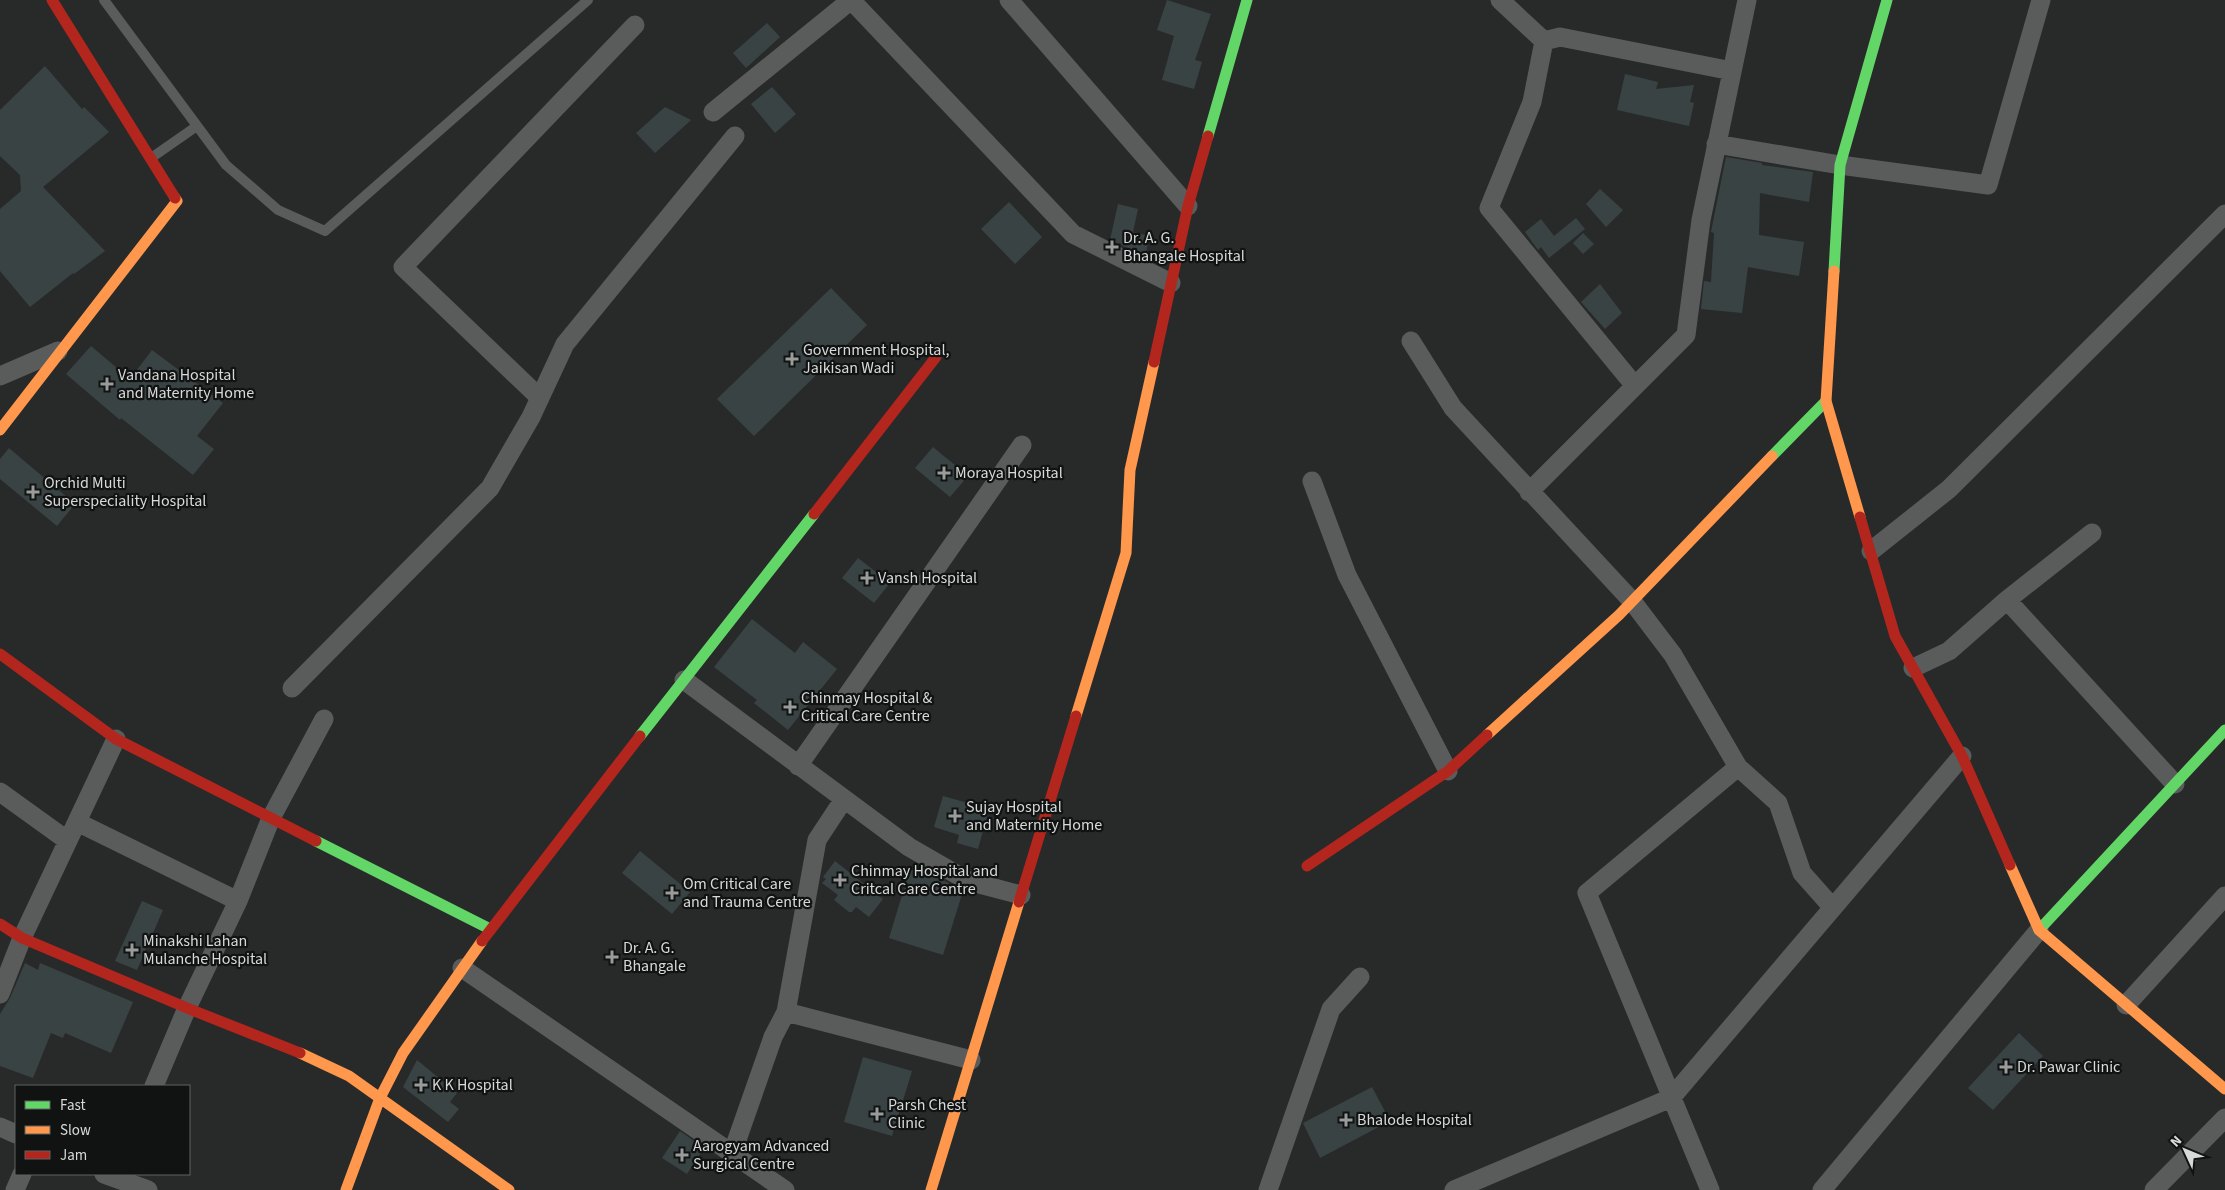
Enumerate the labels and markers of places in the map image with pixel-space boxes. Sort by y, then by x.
place label: Dr. A. G. Bhangale Hospital [1123,227,1245,267]
marker: Dr. A. G. Bhangale Hospital [1105,240,1119,254]
place label: Government Hospital, Jaikisan Wadi [803,339,949,379]
marker: Government Hospital, Jaikisan Wadi [785,352,799,366]
place label: Vandana Hospital and Maternity Home [118,364,254,404]
marker: Vandana Hospital and Maternity Home [100,377,114,391]
place label: Moraya Hospital [955,462,1063,484]
marker: Moraya Hospital [937,466,951,480]
place label: Orchid Multi Superspeciality Hospital [44,472,206,512]
marker: Orchid Multi Superspeciality Hospital [26,485,40,499]
place label: Vansh Hospital [878,567,977,589]
marker: Vansh Hospital [860,571,874,585]
place label: Chinmay Hospital & Critical Care Centre [801,687,933,727]
marker: Chinmay Hospital & Critical Care Centre [783,700,797,714]
place label: Sujay Hospital and Maternity Home [966,796,1102,836]
marker: Sujay Hospital and Maternity Home [948,809,962,823]
place label: Chinmay Hospital and Critcal Care Centre [851,860,998,900]
place label: Om Critical Care and Trauma Centre [683,873,811,913]
marker: Chinmay Hospital and Critcal Care Centre [833,873,847,887]
marker: Om Critical Care and Trauma Centre [665,886,679,900]
place label: Minakshi Lahan Mulanche Hospital [143,930,267,970]
place label: Dr. A. G. Bhangale [623,937,686,977]
marker: Minakshi Lahan Mulanche Hospital [125,943,139,957]
marker: Dr. A. G. Bhangale [605,950,619,964]
place label: Dr. Pawar Clinic [2017,1056,2120,1078]
marker: Dr. Pawar Clinic [1999,1060,2013,1074]
place label: K K Hospital [432,1074,513,1096]
marker: K K Hospital [414,1078,428,1092]
place label: Parsh Chest Clinic [888,1094,967,1134]
marker: Parsh Chest Clinic [870,1107,884,1121]
place label: Bhalode Hospital [1357,1109,1472,1131]
marker: Bhalode Hospital [1339,1113,1353,1127]
place label: Aarogyam Advanced Surgical Centre [693,1135,829,1175]
marker: Aarogyam Advanced Surgical Centre [675,1148,689,1162]

